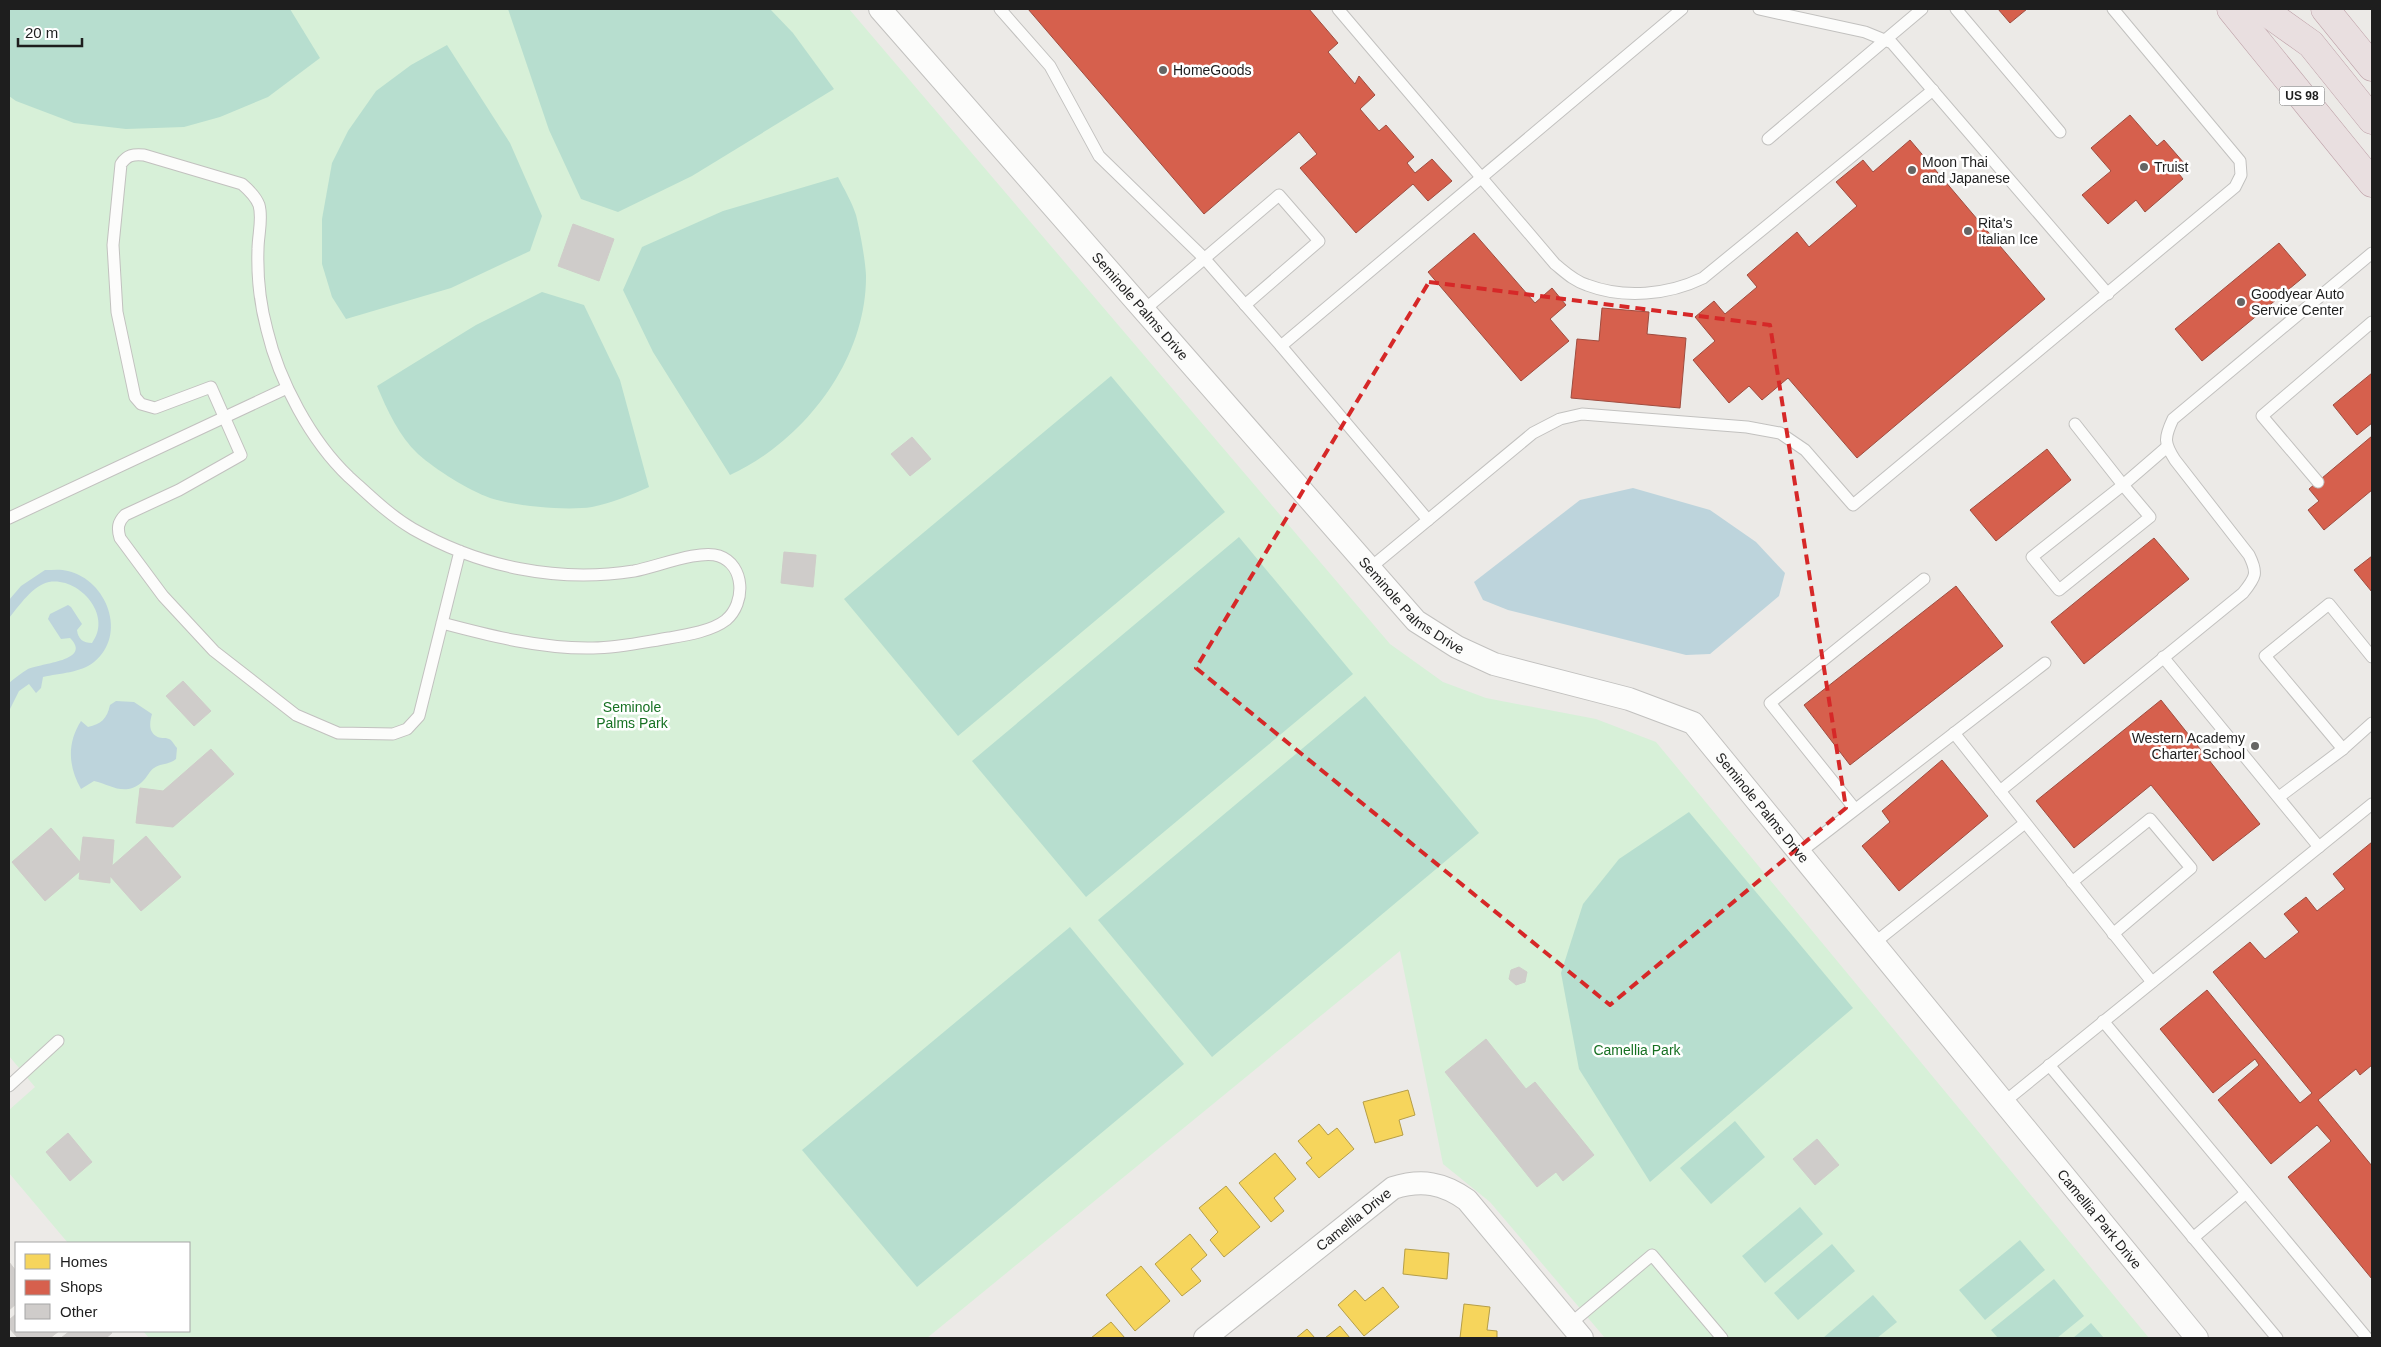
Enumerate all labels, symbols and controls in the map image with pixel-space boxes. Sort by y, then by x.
scale bar [18,15,81,47]
text: 20 m [25,24,58,41]
place label: HomeGoods [1173,62,1252,78]
marker: HomeGoods [1157,64,1169,76]
road number: US 98 [2280,86,2324,105]
place label: Moon Thai and Japanese [1922,154,2010,186]
place label: Truist [2154,159,2189,175]
marker: Truist [2138,161,2150,173]
marker: Moon Thai and Japanese [1906,164,1918,176]
place label: Rita's Italian Ice [1978,215,2038,247]
marker: Rita's Italian Ice [1962,225,1974,237]
street label: Seminole Palms Drive [1089,249,1192,363]
place label: Goodyear Auto Service Center [2251,286,2345,318]
marker: Goodyear Auto Service Center [2235,296,2247,308]
street label: Seminole Palms Drive [1356,554,1467,657]
park label: Seminole Palms Park [596,699,669,731]
place label: Western Academy Charter School [2132,730,2245,762]
marker: Western Academy Charter School [2249,740,2261,752]
street label: Seminole Palms Drive [1712,749,1812,866]
park label: Camellia Park [1593,1042,1682,1058]
street label: Camellia Park Drive [2054,1166,2145,1272]
street label: Camellia Drive [1313,1185,1394,1254]
legend [15,1242,190,1332]
text: Homes [60,1253,108,1270]
text: Shops [60,1278,103,1295]
text: Other [60,1303,98,1320]

